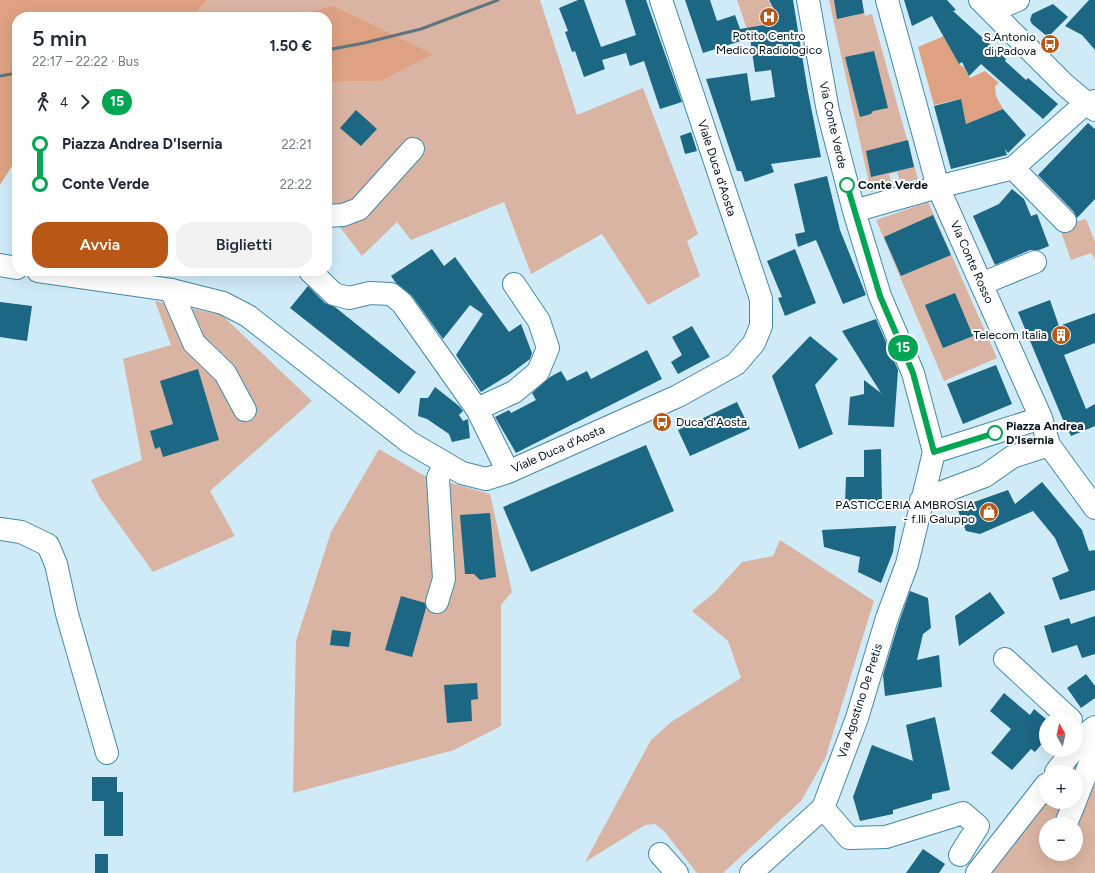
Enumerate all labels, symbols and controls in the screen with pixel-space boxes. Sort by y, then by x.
hospital icon: Potito Centro Medico Radiologico [758,6,780,28]
text: 5 min [32,25,87,52]
place label: Potito Centro Medico Radiologico [716,29,822,57]
place label: S.Antonio di Padova [983,30,1036,58]
bus stop icon: S.Antonio di Padova [1039,33,1061,55]
text: 1.50 € [270,37,312,55]
text: 22:17 – 22:22 · Bus [32,54,139,69]
street label: Via Conte Verde [816,80,850,170]
icon: walk [32,91,54,113]
icon: forward [74,91,96,113]
text: 15 [110,93,124,110]
text: 4 [60,95,68,110]
street label: Viale Duca d'Aosta [695,118,739,218]
text: Piazza Andrea D'Isernia [62,135,223,153]
text: 22:21 [282,137,312,152]
text: Conte Verde [62,175,149,193]
text: 22:22 [280,177,312,192]
marker: Conte Verde [839,177,855,193]
place label: Conte Verde [858,178,928,192]
street label: Via Conte Rosso [947,218,997,306]
button: Avvia [32,222,168,268]
button: Biglietti [176,222,312,268]
building icon: Telecom Italia [1050,324,1072,346]
place label: Telecom Italia [973,328,1047,342]
line badge: 15 [885,335,921,361]
text: 15 [896,339,910,356]
bus stop icon: Duca d'Aosta [651,411,673,433]
place label: Duca d'Aosta [676,415,747,429]
place label: Piazza Andrea D'Isernia [1006,419,1084,447]
street label: Viale Duca d'Aosta [509,422,607,476]
marker: Piazza Andrea D'Isernia [987,425,1003,441]
place label: PASTICCERIA AMBROSIA - f.lli Galuppo [835,498,975,526]
shop icon: PASTICCERIA AMBROSIA - f.lli Galuppo [978,501,1000,523]
street label: Via Agostino De Pretis [835,641,885,760]
north arrow [1039,713,1083,757]
map controls [1039,713,1083,861]
button: + [1039,765,1083,809]
button: − [1039,817,1083,861]

